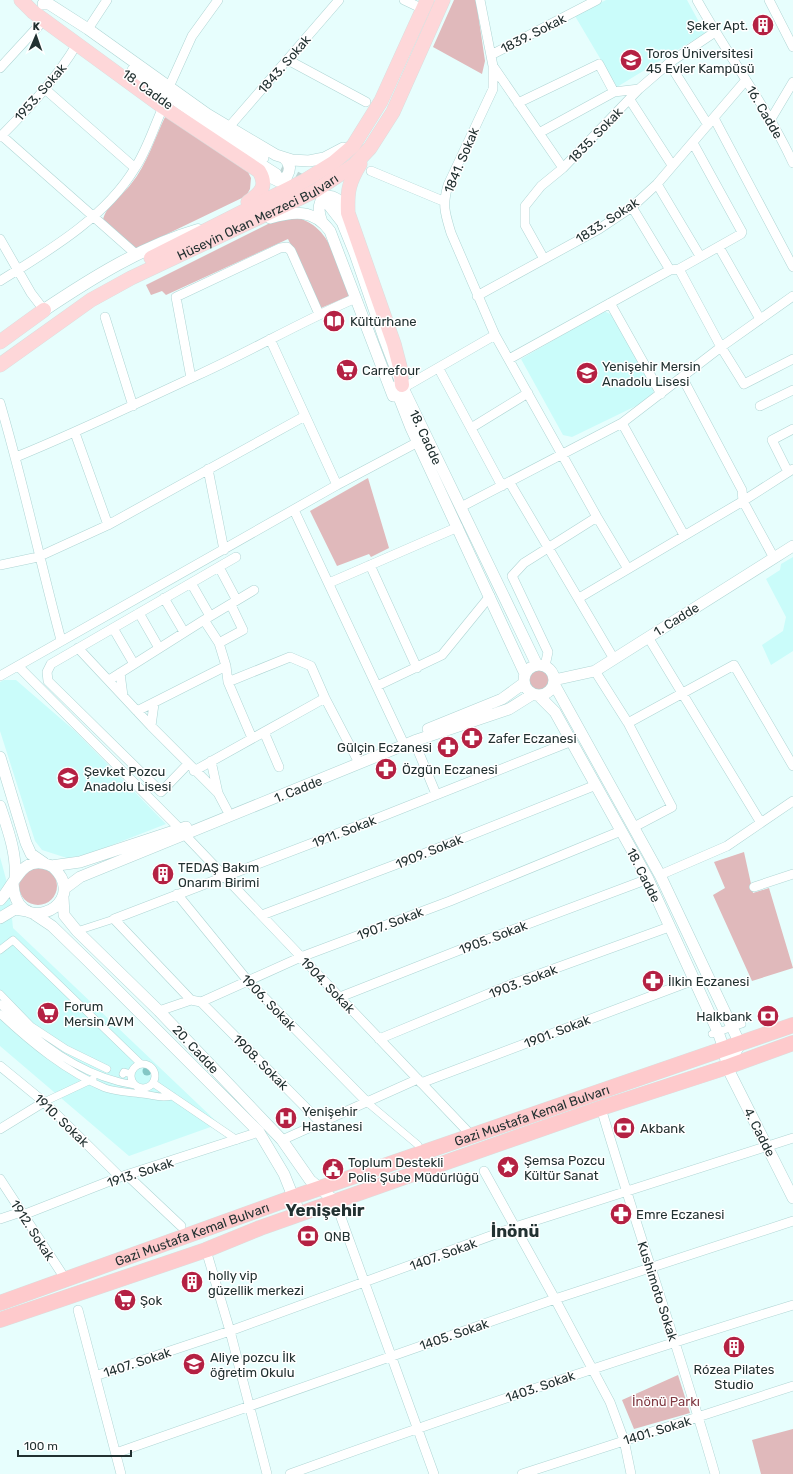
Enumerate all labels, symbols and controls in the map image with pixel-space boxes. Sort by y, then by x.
street label: 1839. Sokak [498,11,569,56]
building icon: Şeker Apt. [750,12,776,38]
north arrow [16,16,56,56]
place label: Şeker Apt. [687,18,748,33]
text: K [32,20,41,33]
street label: 1843. Sokak [255,32,314,96]
place label: Toros Üniversitesi 45 Evler Kampüsü [646,46,755,76]
school or university icon: Toros Üniversitesi 45 Evler Kampüsü [618,47,644,73]
street label: 1953. Sokak [11,60,70,124]
street label: 18. Cadde [120,66,176,113]
street label: 16. Cadde [743,83,786,141]
street label: 1835. Sokak [565,104,626,166]
street label: 1841. Sokak [441,125,482,195]
street label: Hüseyin Okan Merzeci Bulvarı [175,171,341,263]
street label: 1833. Sokak [573,194,642,246]
library icon: Kültürhane [321,308,347,334]
place label: Kültürhane [350,314,417,329]
supermarket icon: Carrefour [334,357,360,383]
place label: Yenişehir Mersin Anadolu Lisesi [602,359,701,389]
school or university icon: Yenişehir Mersin Anadolu Lisesi [574,360,600,386]
place label: Carrefour [362,363,420,378]
street label: 18. Cadde [406,407,445,467]
street label: 1. Cadde [651,600,702,639]
pharmacy icon: Zafer Eczanesi [459,725,485,751]
place label: Zafer Eczanesi [488,731,577,746]
pharmacy icon: Gülçin Eczanesi [435,734,461,760]
place label: Gülçin Eczanesi [337,740,432,755]
pharmacy icon: Özgün Eczanesi [373,756,399,782]
place label: Özgün Eczanesi [402,762,498,778]
place label: Şevket Pozcu Anadolu Lisesi [84,764,171,794]
school or university icon: Şevket Pozcu Anadolu Lisesi [55,765,81,791]
street label: 1. Cadde [272,773,324,806]
street label: 1911. Sokak [310,812,378,850]
street label: 1909. Sokak [394,831,465,872]
street label: 18. Cadde [624,846,664,905]
place label: TEDAŞ Bakım Onarım Birimi [178,860,259,890]
building icon: TEDAŞ Bakım Onarım Birimi [150,861,176,887]
street label: 1907. Sokak [355,904,426,943]
street label: 1905. Sokak [457,918,530,957]
street label: 1904. Sokak [297,954,358,1017]
street label: 1903. Sokak [487,961,560,1001]
pharmacy icon: İlkin Eczanesi [640,968,666,994]
street label: 1906. Sokak [238,971,299,1034]
place label: İlkin Eczanesi [668,974,749,989]
place label: Forum Mersin AVM [64,999,134,1029]
supermarket icon: Forum Mersin AVM [35,1000,61,1026]
bank icon: Halkbank [755,1003,781,1029]
place label: Halkbank [696,1009,752,1024]
street label: 1901. Sokak [522,1012,593,1051]
street label: 20. Cadde [169,1022,222,1077]
street label: 1908. Sokak [230,1032,292,1093]
street label: Gazi Mustafa Kemal Bulvarı [452,1082,611,1149]
street label: 1910. Sokak [31,1091,92,1150]
place label: Yenişehir Hastanesi [302,1104,362,1134]
hospital icon: Yenişehir Hastanesi [273,1105,299,1131]
street label: 4. Cadde [741,1105,778,1159]
bank icon: Akbank [611,1115,637,1141]
place label: Akbank [640,1121,685,1136]
place label: Şemsa Pozcu Kültür Sanat [524,1153,605,1183]
place icon: Şemsa Pozcu Kültür Sanat [495,1154,521,1180]
street label: 1913. Sokak [105,1155,176,1190]
place label: Toplum Destekli Polis Şube Müdürlüğü [348,1155,479,1186]
public building icon: Toplum Destekli Polis Şube Müdürlüğü [320,1156,346,1182]
street label: 1912. Sokak [8,1197,58,1264]
street label: Gazi Mustafa Kemal Bulvarı [113,1200,271,1269]
district label: Yenişehir [285,1200,365,1220]
pharmacy icon: Emre Eczanesi [608,1201,634,1227]
place label: Emre Eczanesi [636,1207,724,1222]
district label: İnönü [491,1221,539,1241]
bank icon: QNB [295,1223,321,1249]
place label: QNB [324,1229,351,1244]
street label: 1407. Sokak [408,1235,479,1274]
street label: Kushimoto Sokak [634,1240,681,1343]
place label: holly vip güzellik merkezi [208,1268,304,1299]
building icon: holly vip güzellik merkezi [179,1269,205,1295]
supermarket icon: Şok [112,1287,138,1313]
place label: Şok [140,1293,163,1308]
street label: 1405. Sokak [418,1316,491,1353]
building icon: Rózea Pilates Studio [721,1334,747,1360]
street label: 1407. Sokak [101,1344,173,1380]
place label: Aliye pozcu İlk öğretim Okulu [210,1350,296,1381]
school or university icon: Aliye pozcu İlk öğretim Okulu [181,1351,207,1377]
place label: Rózea Pilates Studio [694,1362,775,1392]
street label: 1403. Sokak [504,1368,577,1405]
park label: İnönü Parkı [632,1394,700,1409]
street label: 1401. Sokak [622,1413,693,1448]
scale bar [18,1432,131,1458]
text: 100 m [24,1439,58,1453]

